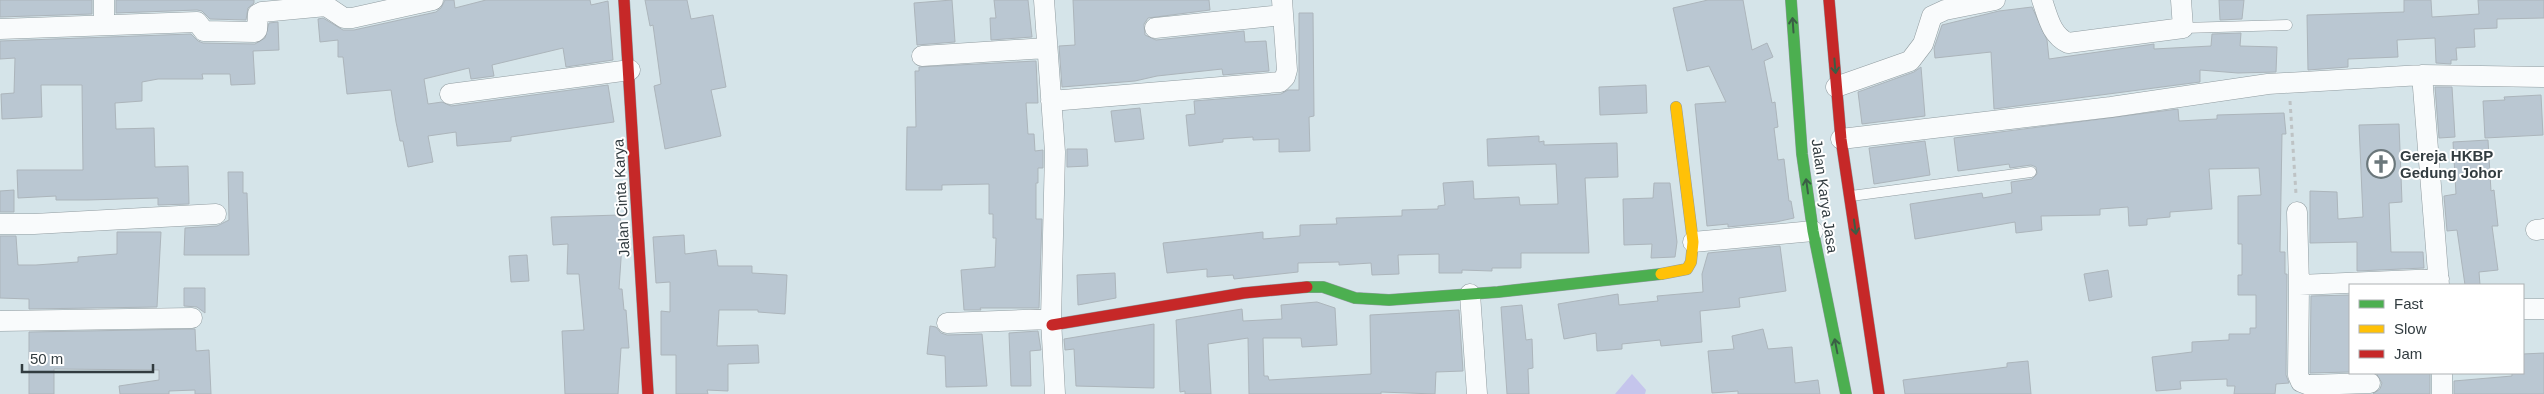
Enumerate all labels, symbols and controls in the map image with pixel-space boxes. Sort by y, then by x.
one-way arrow [1788,17,1797,33]
one-way arrow [1830,58,1839,74]
street label: Jalan Cinta Karya [609,138,633,258]
street label: Jalan Karya Jasa [1809,138,1842,255]
place label: Gereja HKBP Gedung Johor [2400,147,2503,181]
church icon: Gereja HKBP Gedung Johor [2366,149,2396,179]
one-way arrow [1802,179,1812,195]
one-way arrow [1850,219,1860,235]
legend [2349,284,2524,374]
text: Fast [2394,295,2424,312]
text: Slow [2394,320,2427,337]
one-way arrow [1831,339,1840,355]
scale bar [22,342,154,374]
text: Jam [2394,345,2422,362]
text: 50 m [30,350,63,367]

